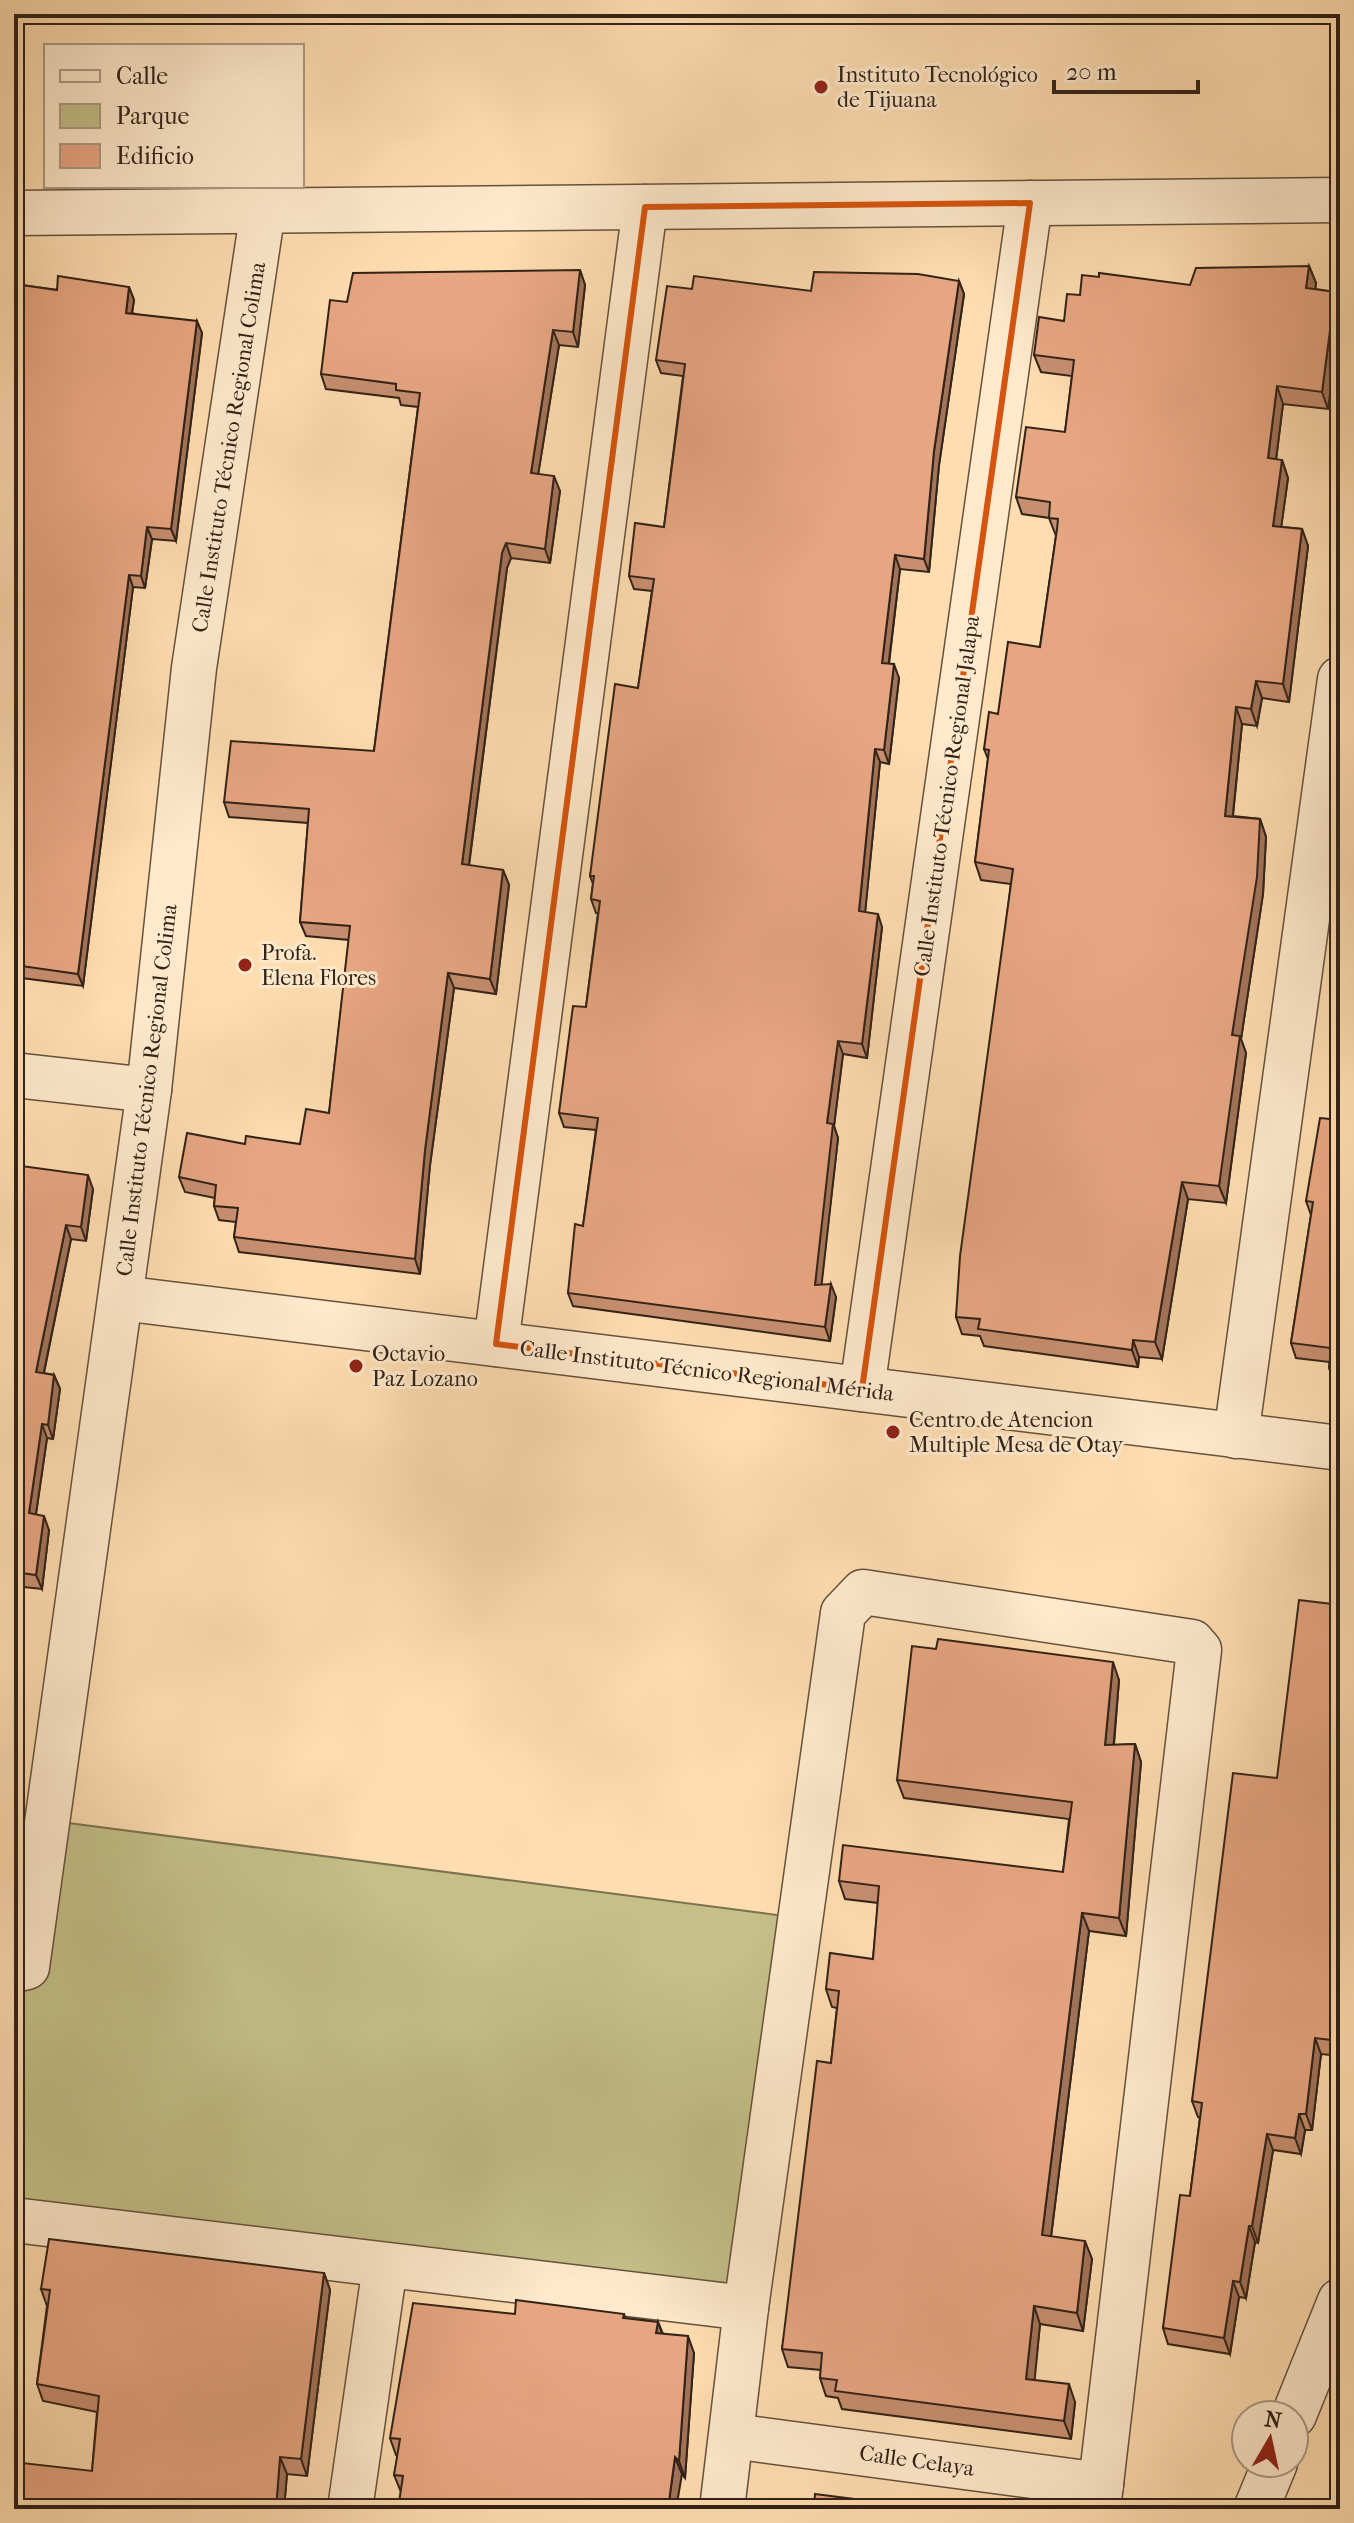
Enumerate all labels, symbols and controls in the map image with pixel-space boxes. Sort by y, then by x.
legend [44,44,304,188]
scale bar [1054,44,1198,94]
text: 20 m [1066,58,1117,86]
text: Calle [116,62,168,90]
place label: Instituto Tecnológico de Tijuana [837,62,1038,113]
marker: Instituto Tecnológico de Tijuana [812,78,830,96]
text: Parque [116,102,189,130]
text: Edificio [116,142,194,170]
street label: Calle Instituto Técnico Regional Colima [187,259,271,634]
street label: Calle Instituto Técnico Regional Jalapa [909,613,985,978]
street label: Calle Instituto Técnico Regional Colima [111,902,183,1278]
place label: Profa. Elena Flores [261,940,376,991]
marker: Profa. Elena Flores [236,956,254,974]
street label: Calle Instituto Técnico Regional Mérida [518,1335,896,1407]
place label: Octavio Paz Lozano [372,1341,478,1392]
marker: Octavio Paz Lozano [347,1357,365,1375]
place label: Centro de Atencion Multiple Mesa de Otay [909,1407,1124,1458]
marker: Centro de Atencion Multiple Mesa de Otay [884,1423,902,1441]
north arrow [1230,2399,1310,2479]
text: N [1263,2406,1284,2434]
street label: Calle Celaya [858,2440,977,2482]

